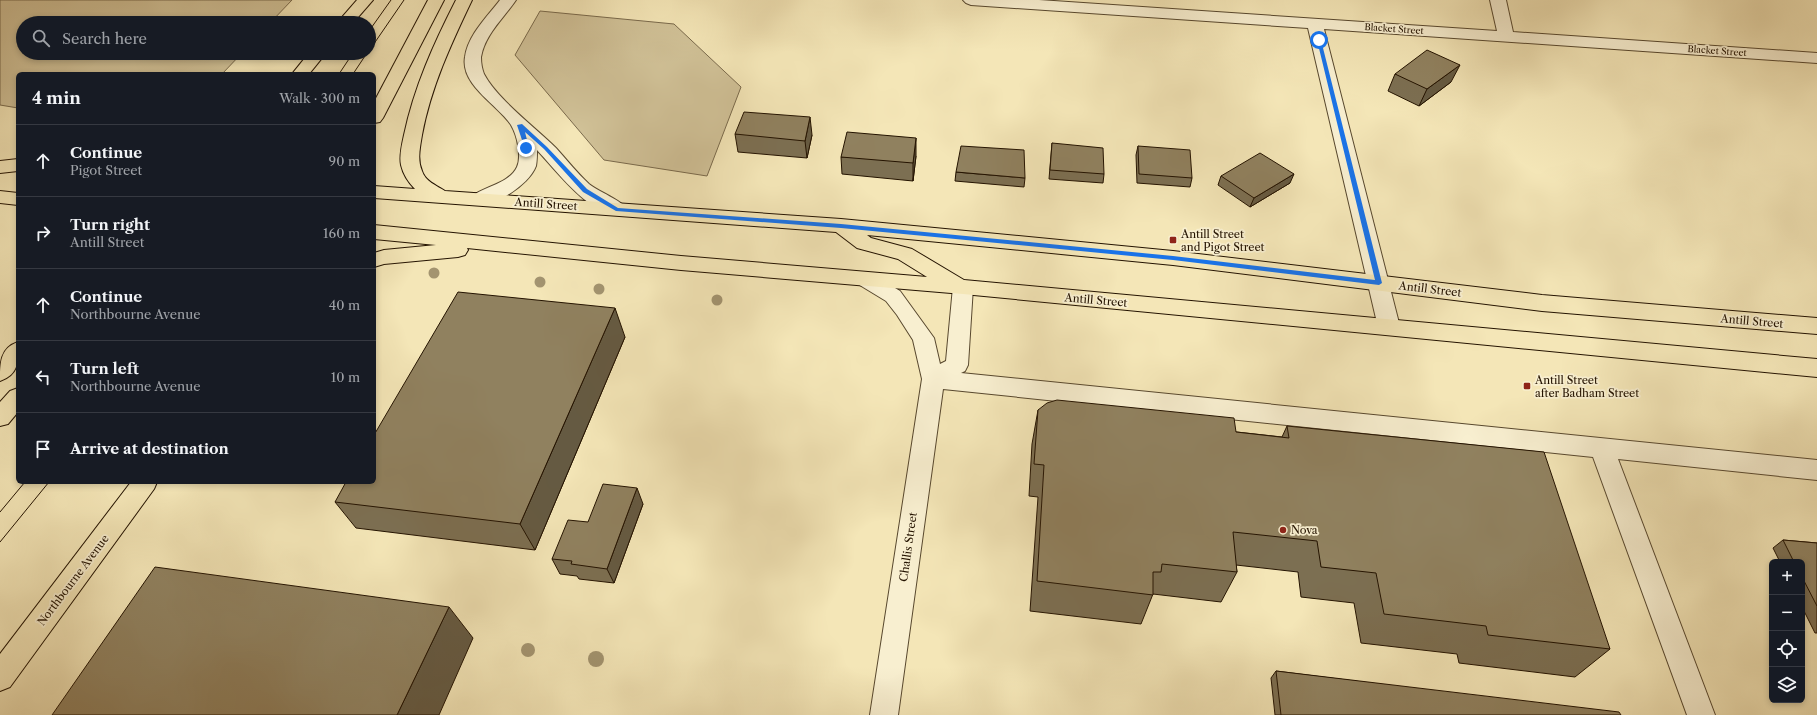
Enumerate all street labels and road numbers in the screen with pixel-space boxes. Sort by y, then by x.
street label: Blacket Street [1364,21,1425,36]
street label: Blacket Street [1687,43,1748,58]
street label: Antill Street [513,195,578,213]
street label: Antill Street [1397,278,1462,300]
street label: Antill Street [1063,290,1128,310]
street label: Antill Street [1719,311,1784,331]
street label: Challis Street [896,511,920,583]
street label: Northbourne Avenue [34,532,112,628]

